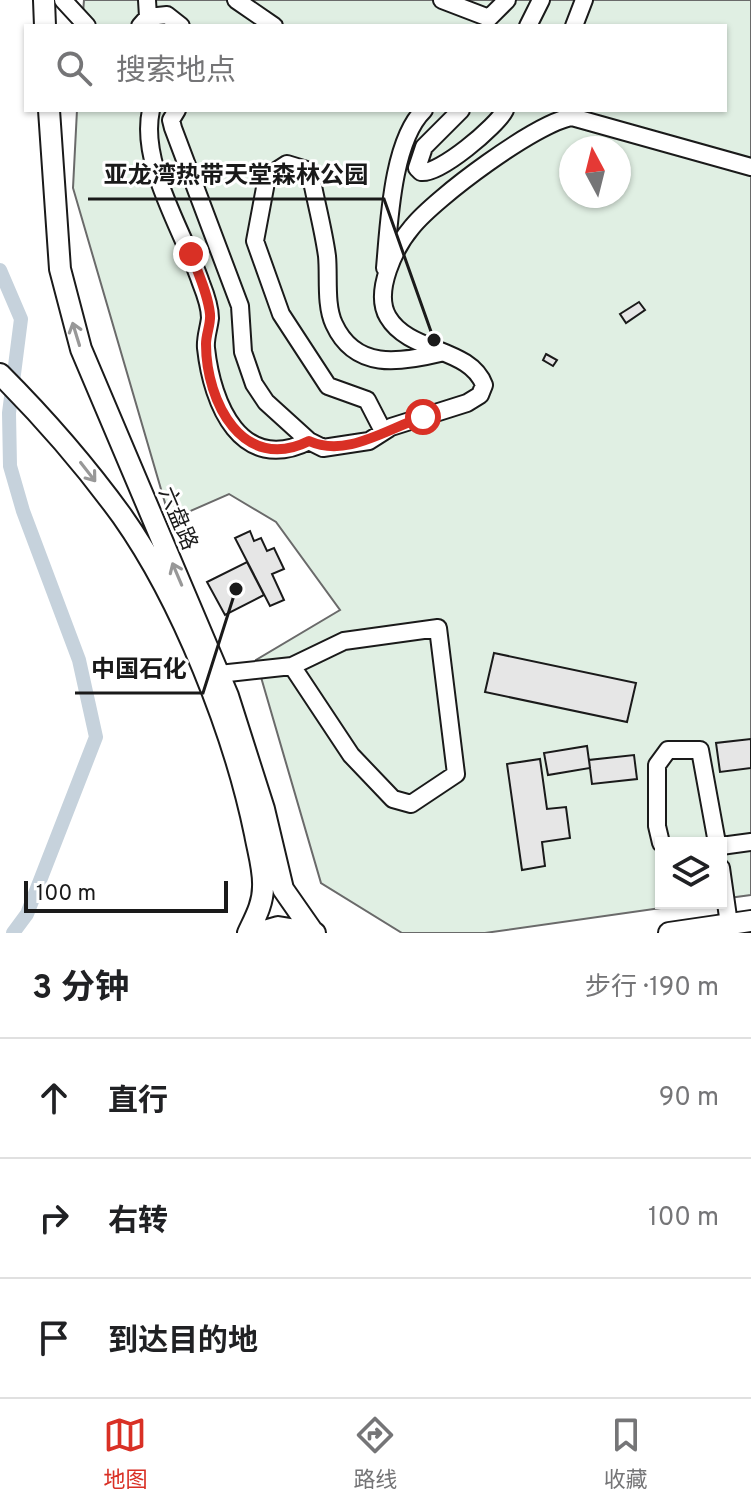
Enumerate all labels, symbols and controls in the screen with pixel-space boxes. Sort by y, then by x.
search box [24,24,727,112]
icon: search [52,46,96,90]
text: 搜索地点 [116,54,236,91]
north arrow [559,136,631,208]
callout: 亚龙湾热带天堂森林公园 [88,151,384,199]
text: 亚龙湾热带天堂森林公园 [104,162,368,192]
route end [173,236,209,272]
one-way arrow [68,322,82,347]
route start [405,399,441,435]
one-way arrow [79,461,96,482]
street label: 六盘路 [151,483,202,555]
one-way arrow [168,562,183,586]
callout: 中国石化 [75,645,203,693]
text: 中国石化 [91,656,187,686]
map controls [655,837,727,909]
button: layers [655,837,727,909]
scale bar [24,877,228,913]
text: 100 m [36,881,96,908]
text: 3 分钟 [32,968,129,1011]
text: 步行 · 190 m [585,972,719,1005]
icon: ahead [32,1076,76,1120]
text: 90 m [659,1082,719,1115]
text: 直行 [108,1084,168,1121]
icon: right [32,1196,76,1240]
text: 100 m [648,1202,719,1235]
text: 右转 [108,1204,168,1241]
icon: arrive [32,1316,76,1360]
text: 到达目的地 [108,1324,258,1361]
tab: 地图 [103,1413,147,1495]
tab: 路线 [353,1413,398,1495]
tab: 收藏 [604,1413,648,1495]

